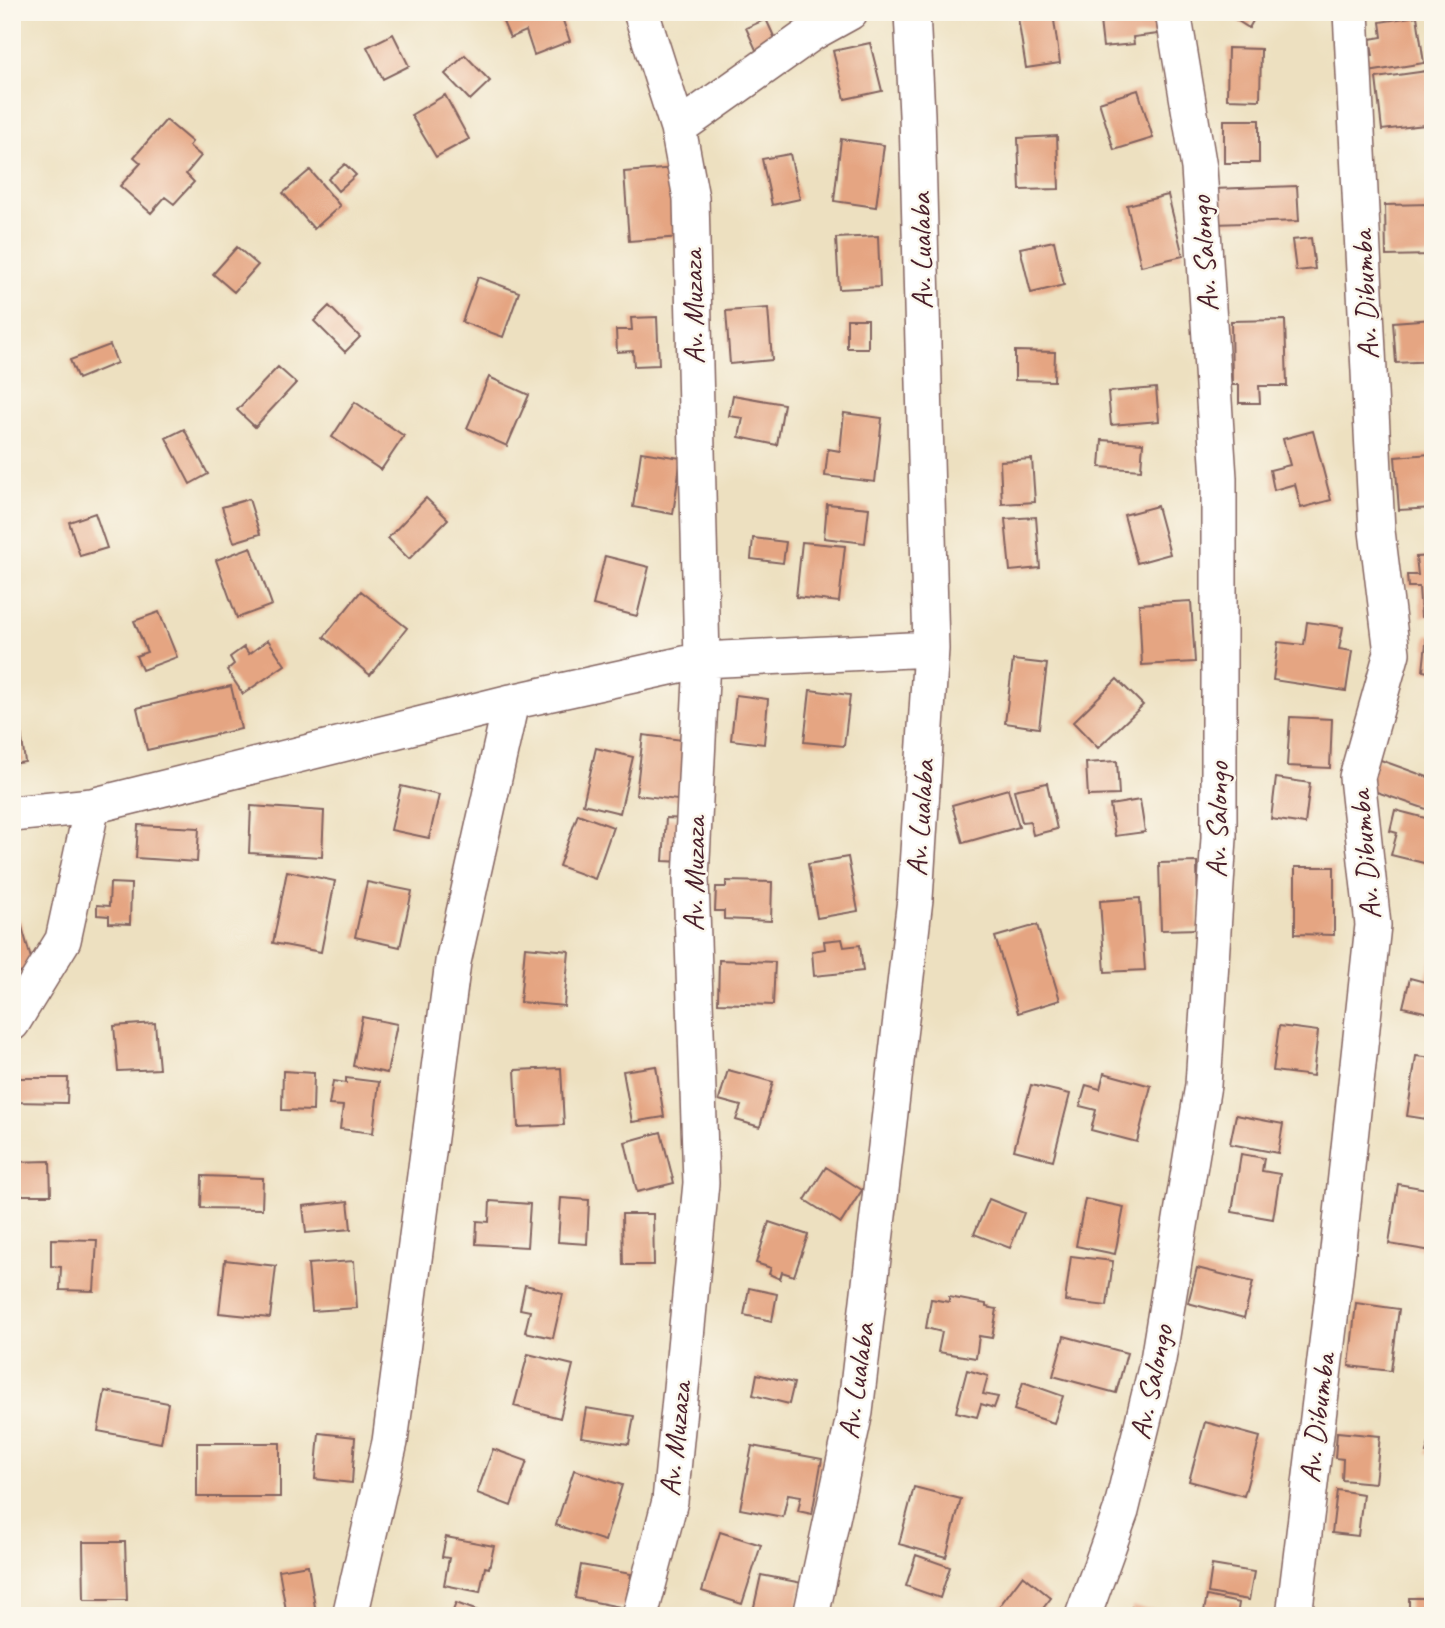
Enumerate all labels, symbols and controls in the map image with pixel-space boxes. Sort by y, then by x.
street label: Av. Lualaba [901,191,941,309]
street label: Av. Salongo [1181,194,1227,313]
street label: Av. Dibumba [1343,227,1387,361]
street label: Av. Muzaza [673,247,713,365]
street label: Av. Lualaba [897,757,943,877]
street label: Av. Salongo [1197,760,1237,878]
street label: Av. Dibumba [1340,786,1390,921]
street label: Av. Muzaza [674,814,714,932]
street label: Av. Lualaba [829,1319,883,1441]
street label: Av. Salongo [1120,1320,1182,1443]
street label: Av. Dibumba [1290,1349,1344,1484]
street label: Av. Muzaza [650,1377,700,1498]

